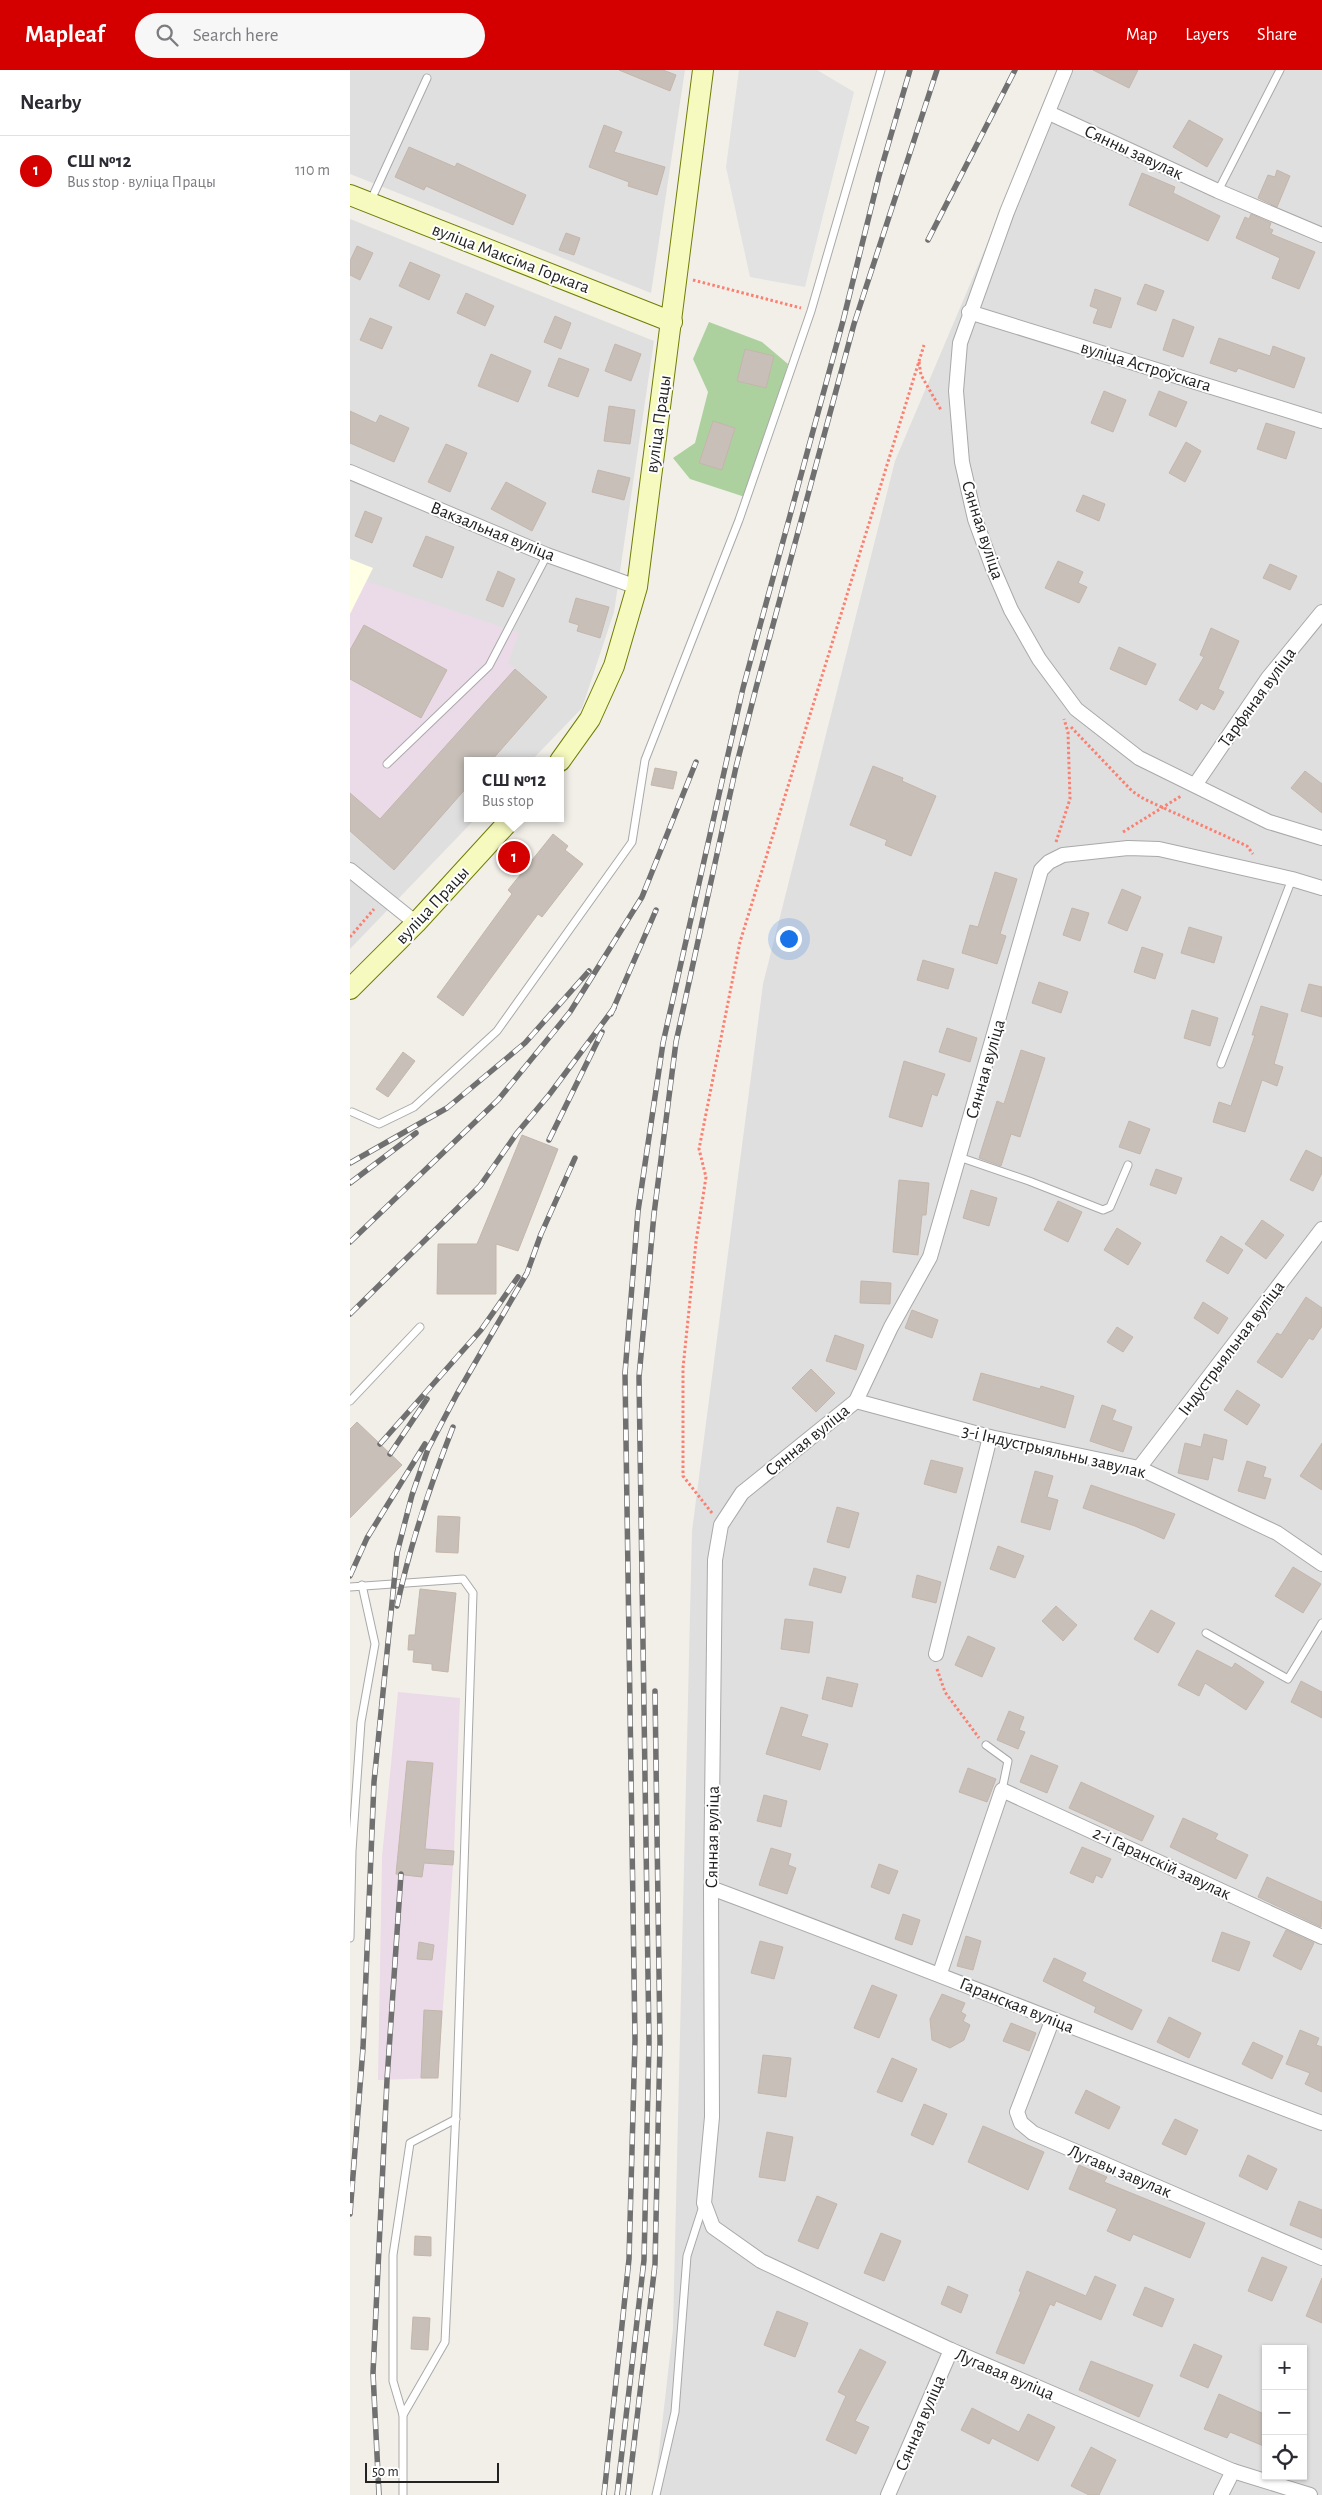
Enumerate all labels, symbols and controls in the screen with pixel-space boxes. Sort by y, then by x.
search box [135,13,485,58]
icon: search [153,21,181,49]
text: Mapleaf [25,23,105,47]
text: Search here [193,26,279,45]
text: Map [1126,26,1157,44]
text: Layers [1185,26,1229,44]
text: Share [1257,26,1297,44]
text: Nearby [20,92,81,113]
street label: Сянны завулак [1081,122,1186,184]
text: СШ №12 [67,152,131,171]
text: 1 [33,162,39,178]
text: 110 m [295,162,330,178]
text: Bus stop · вуліца Працы [67,174,216,190]
street label: вуліца Максіма Горкага [429,221,592,297]
street label: вуліца Астроўскага [1078,339,1213,395]
street label: вуліца Працы [643,374,675,474]
street label: Сянная вуліца [958,479,1006,582]
street label: Вакзальная вуліца [428,499,557,565]
street label: Тарфяная вуліца [1216,644,1300,751]
popup [464,757,564,822]
text: СШ №12 [482,771,546,790]
text: Bus stop [482,793,534,809]
pin: 1 [498,838,530,876]
street label: вуліца Працы [392,863,473,948]
your location [776,926,802,952]
street label: Сянная вуліца [963,1017,1009,1121]
street label: Індустрыяльная вуліца [1175,1278,1288,1419]
street label: Сянная вуліца [762,1401,853,1480]
street label: 3-і Індустрыяльны завулак [960,1422,1148,1482]
street label: Сянная вуліца [703,1786,723,1888]
street label: 2-і Гаранскій завулак [1090,1824,1234,1904]
street label: Гаранская вуліца [957,1975,1076,2037]
street label: Лугавы завулак [1066,2142,1174,2202]
map controls [1262,2345,1307,2480]
button: + [1262,2345,1307,2390]
street label: Лугавая вуліца [952,2346,1057,2404]
street label: Сянная вуліца [893,2373,949,2474]
button: − [1262,2390,1307,2435]
button: locate [1262,2435,1307,2480]
scale bar [365,2460,499,2483]
text: 50 m [372,2465,399,2479]

